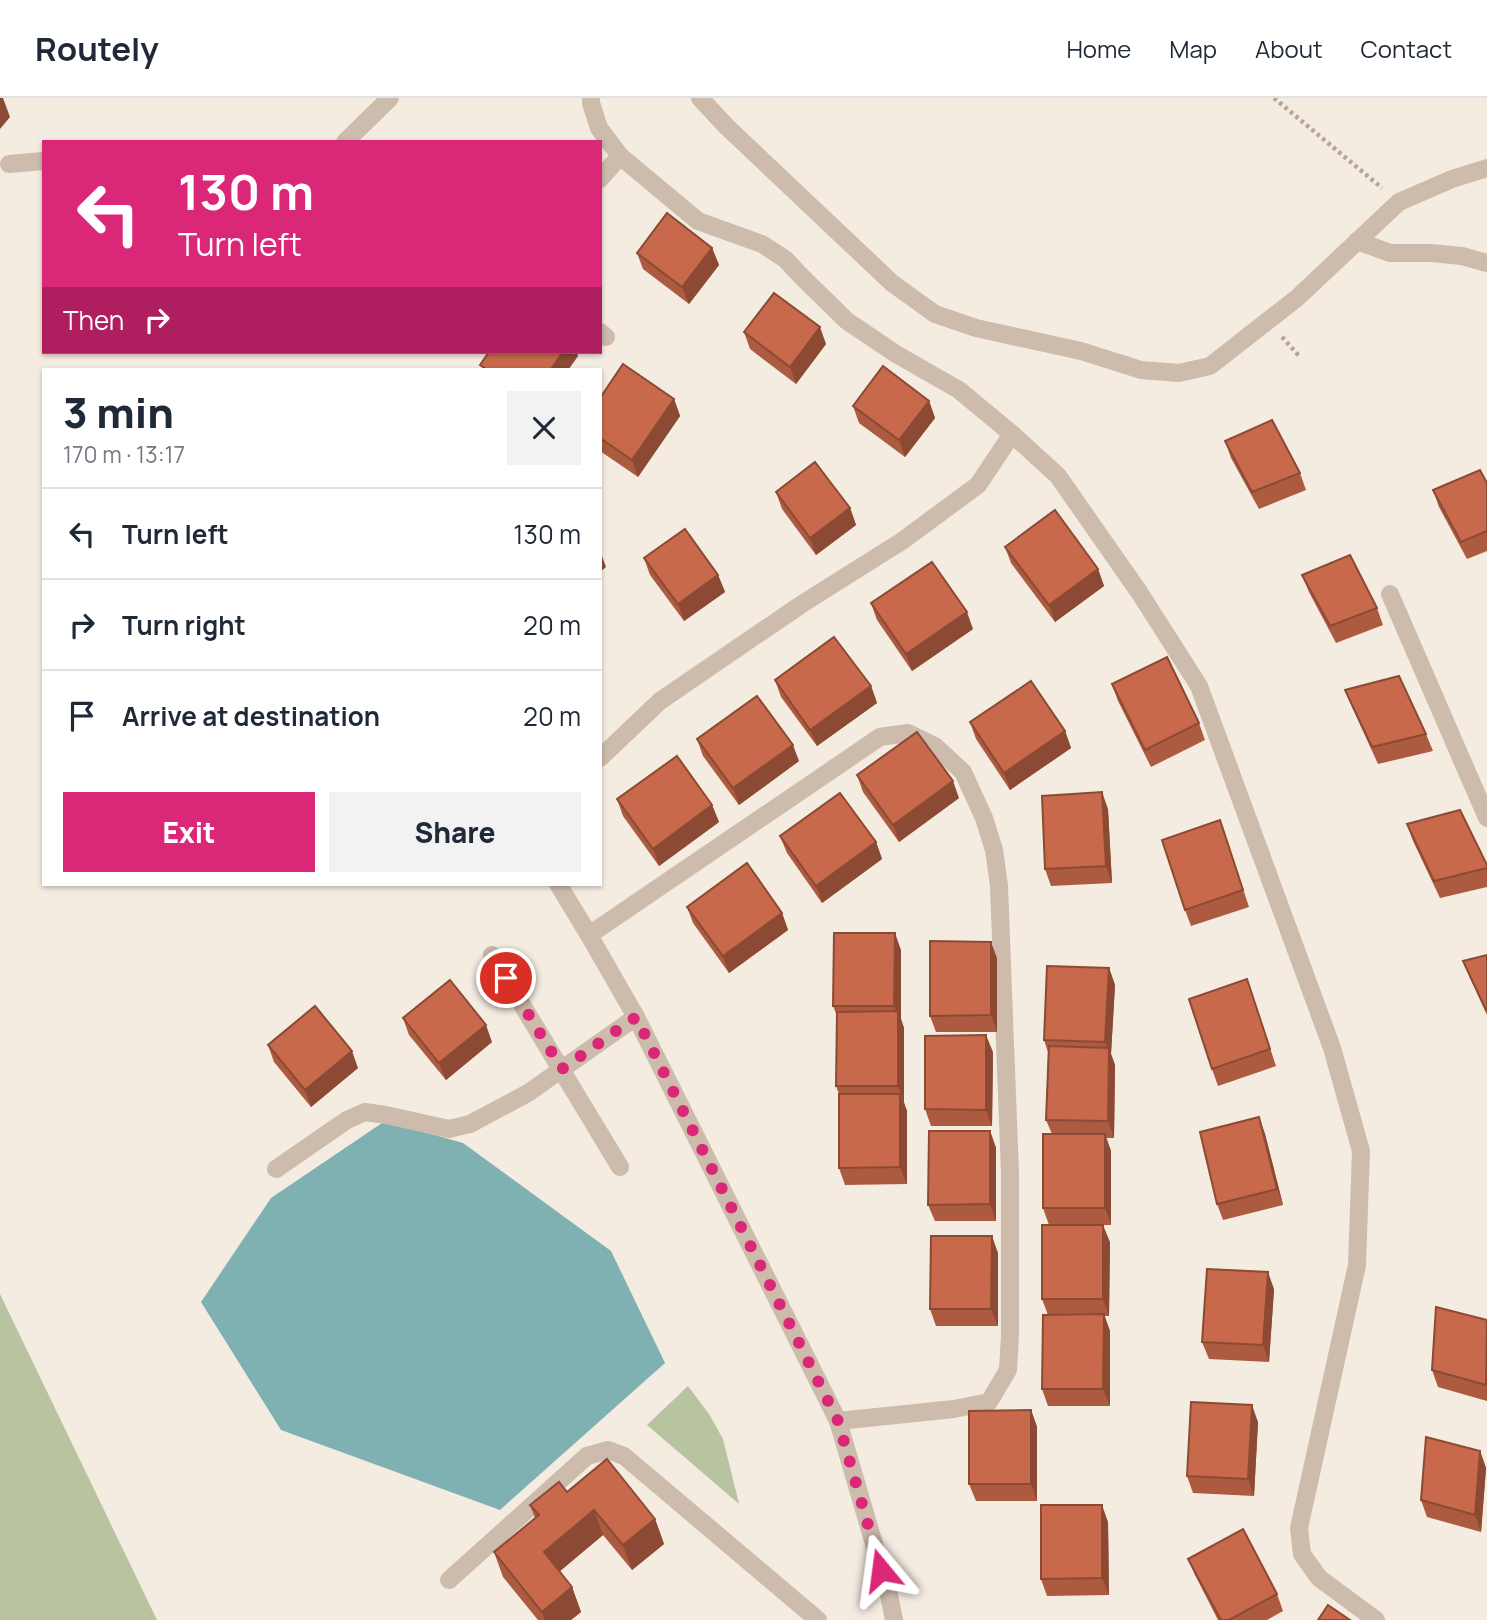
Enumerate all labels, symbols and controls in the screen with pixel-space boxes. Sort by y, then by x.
text: Routely [35,26,159,71]
text: Home [1066,32,1131,65]
text: Map [1169,32,1217,65]
text: About [1255,32,1323,65]
text: Contact [1361,32,1452,65]
text: 130 m [178,158,314,225]
icon: left [63,168,154,259]
text: Turn left [178,222,302,266]
icon: right [138,301,176,339]
text: Then [63,302,124,338]
text: 3 min [63,383,174,441]
button: close [507,391,581,465]
text: 170 m · 13:17 [63,438,185,470]
icon: left [63,515,101,553]
text: Turn left [122,516,229,552]
text: 130 m [513,516,581,552]
icon: right [63,606,101,644]
text: Turn right [122,607,246,643]
text: 20 m [523,607,581,643]
icon: arrive [63,697,101,735]
text: Arrive at destination [122,698,380,734]
text: 20 m [523,698,581,734]
button: Exit [63,792,315,872]
button: Share [329,792,581,872]
pin [476,948,536,1008]
icon: arrive [487,959,525,997]
position arrow [844,1533,918,1607]

